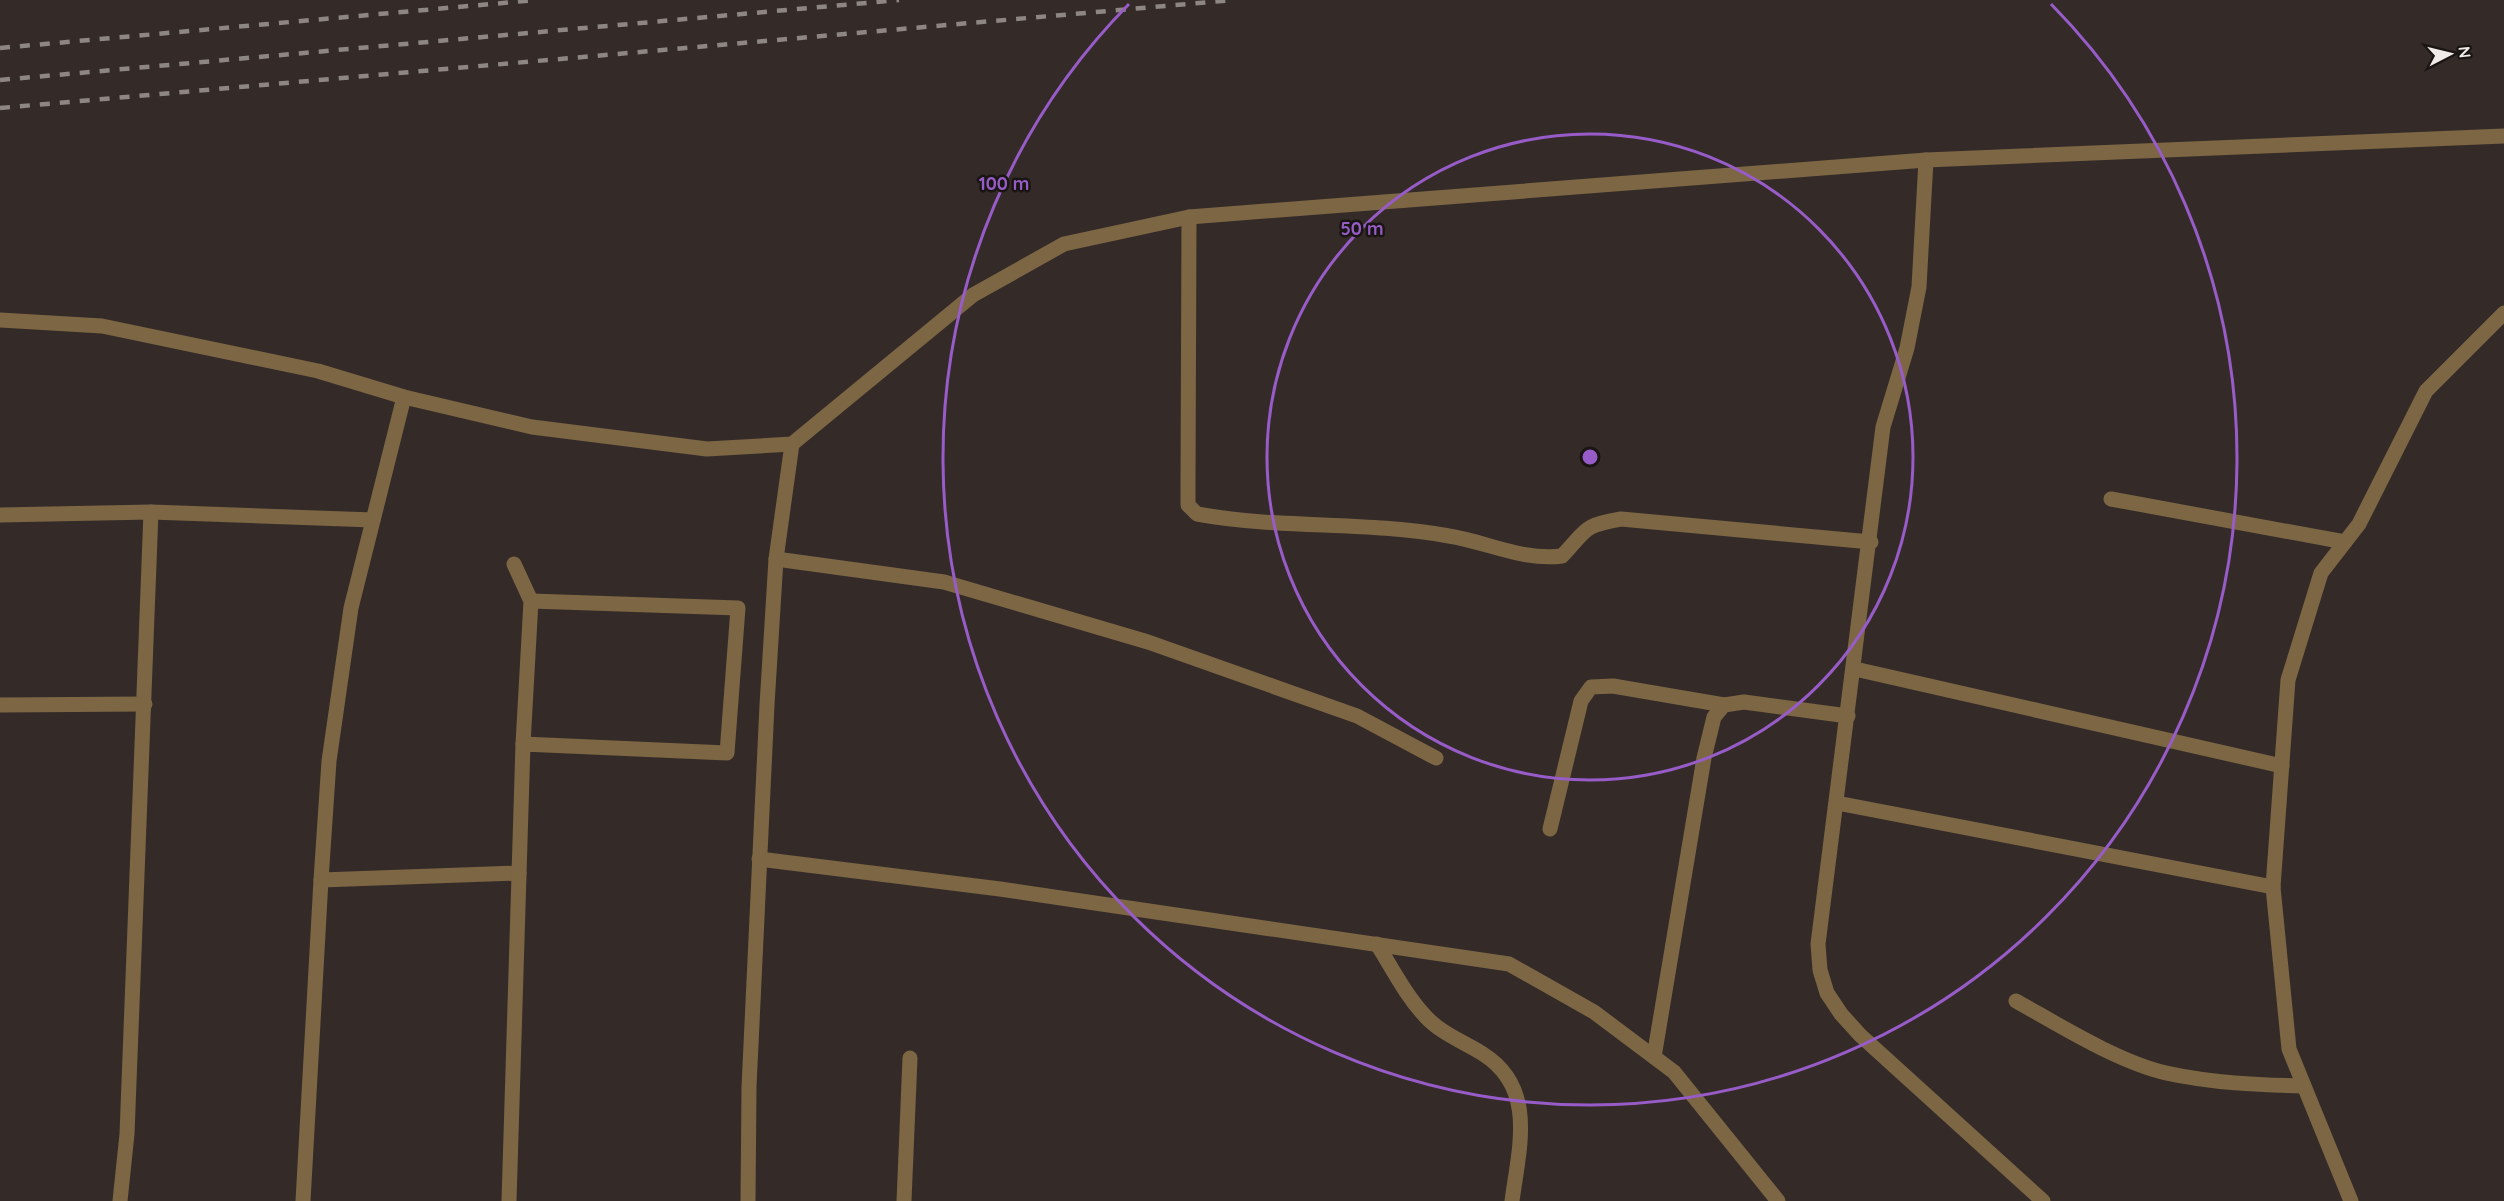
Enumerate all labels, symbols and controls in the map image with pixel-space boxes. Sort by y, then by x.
north arrow [2420,24,2480,84]
text: N [2454,45,2476,59]
text: 100 m [979,172,1029,195]
text: 50 m [1340,217,1384,240]
centre of rings [1580,447,1600,467]

